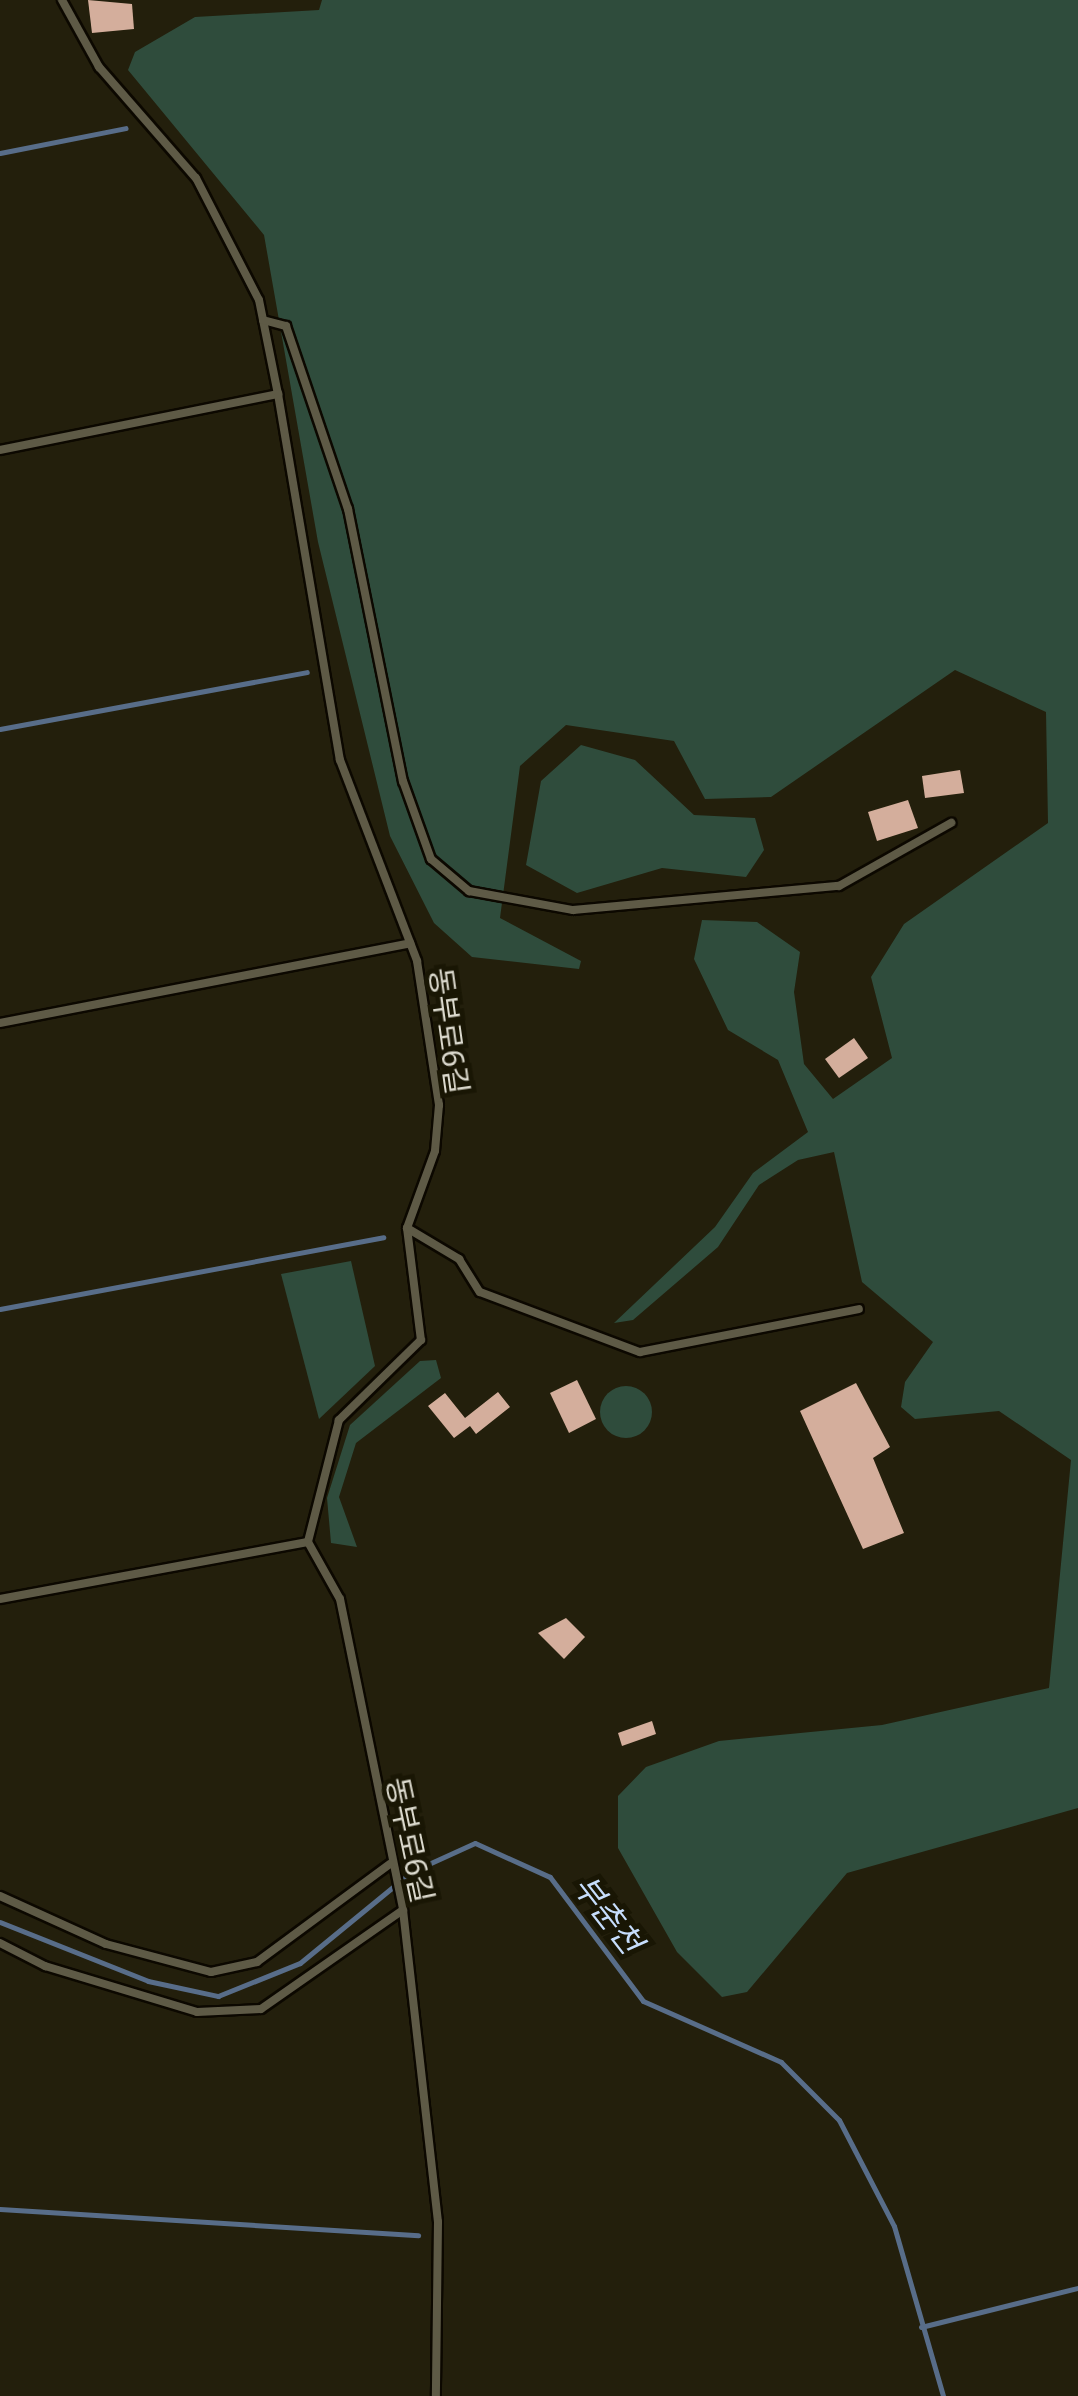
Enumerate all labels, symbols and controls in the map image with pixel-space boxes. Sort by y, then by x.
street label: 동부로6길 [422,965,476,1097]
street label: 동부로6길 [379,1774,441,1906]
water label: 부춘천 [566,1867,650,1961]

